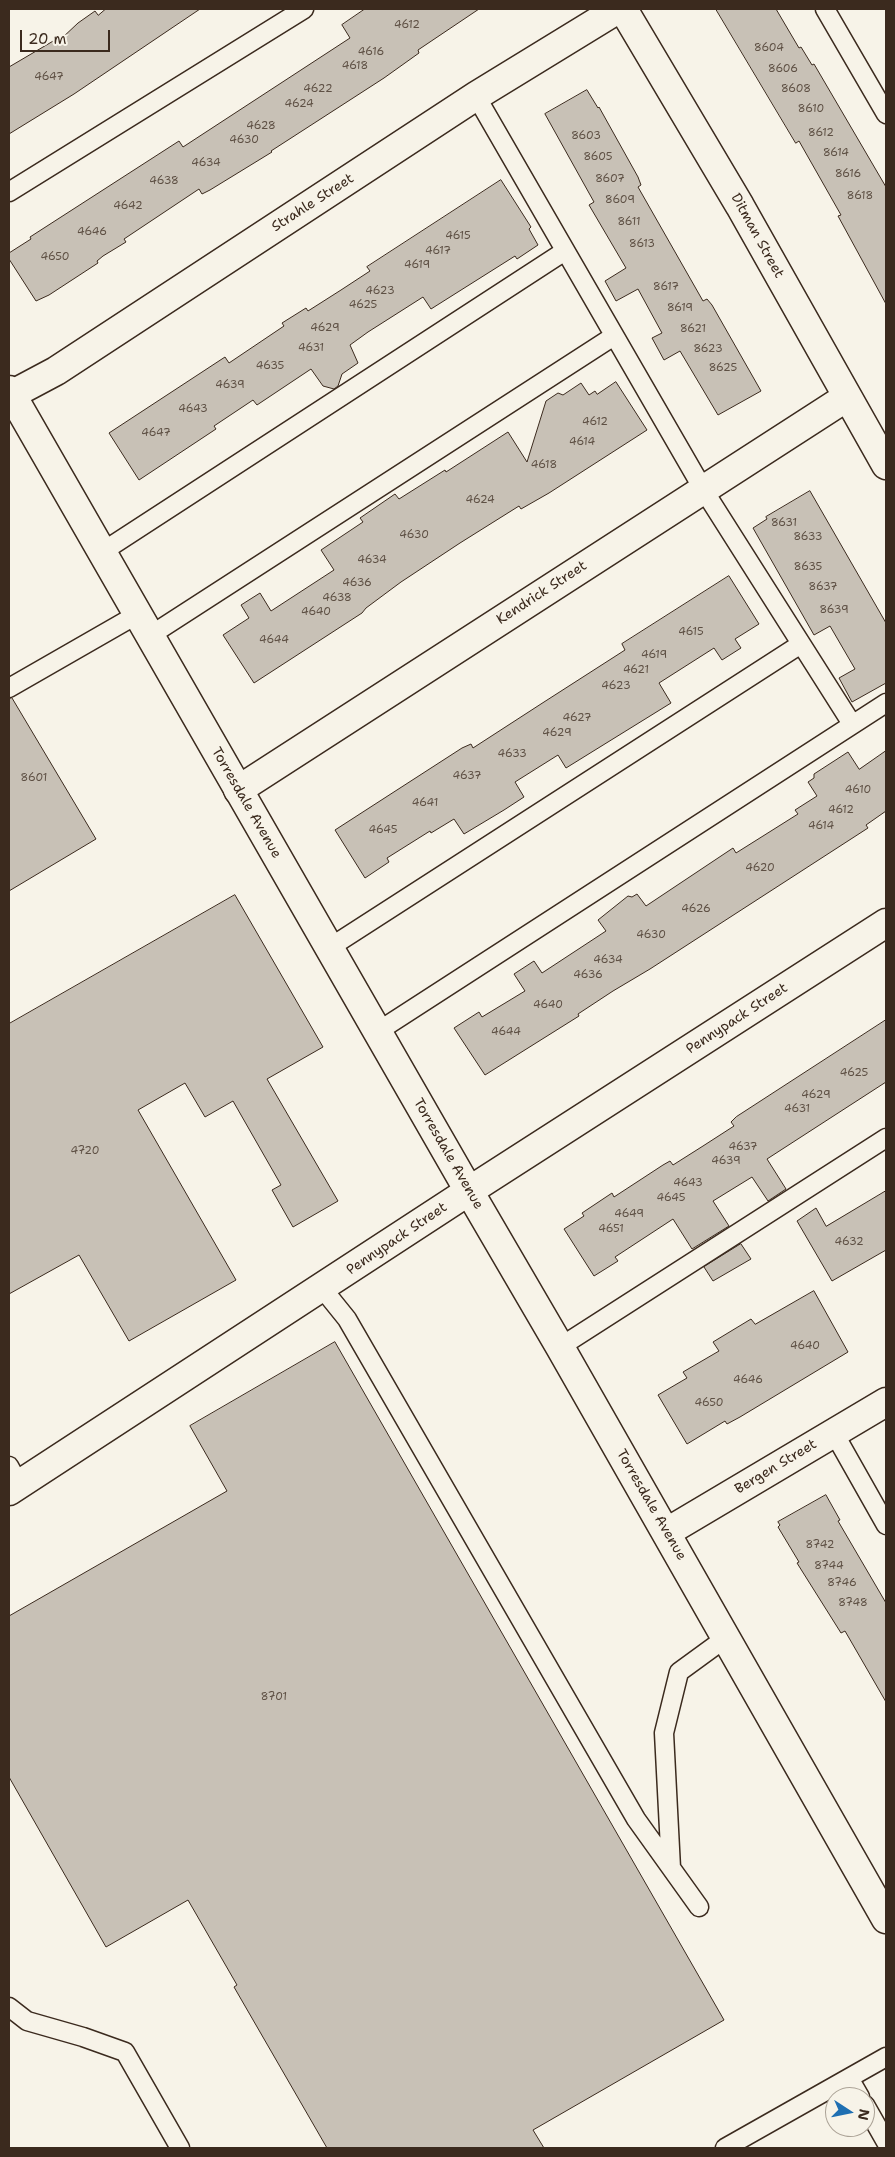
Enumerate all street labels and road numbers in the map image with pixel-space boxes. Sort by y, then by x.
street label: Strahle Street [269,170,357,236]
street label: Ditman Street [727,191,787,281]
street label: Kendrick Street [494,558,590,628]
street label: Torresdale Avenue [207,744,285,862]
street label: Pennypack Street [683,980,791,1058]
street label: Torresdale Avenue [409,1095,487,1213]
street label: Pennypack Street [344,1199,450,1279]
street label: Bergen Street [732,1436,820,1498]
street label: Torresdale Avenue [612,1446,690,1564]

